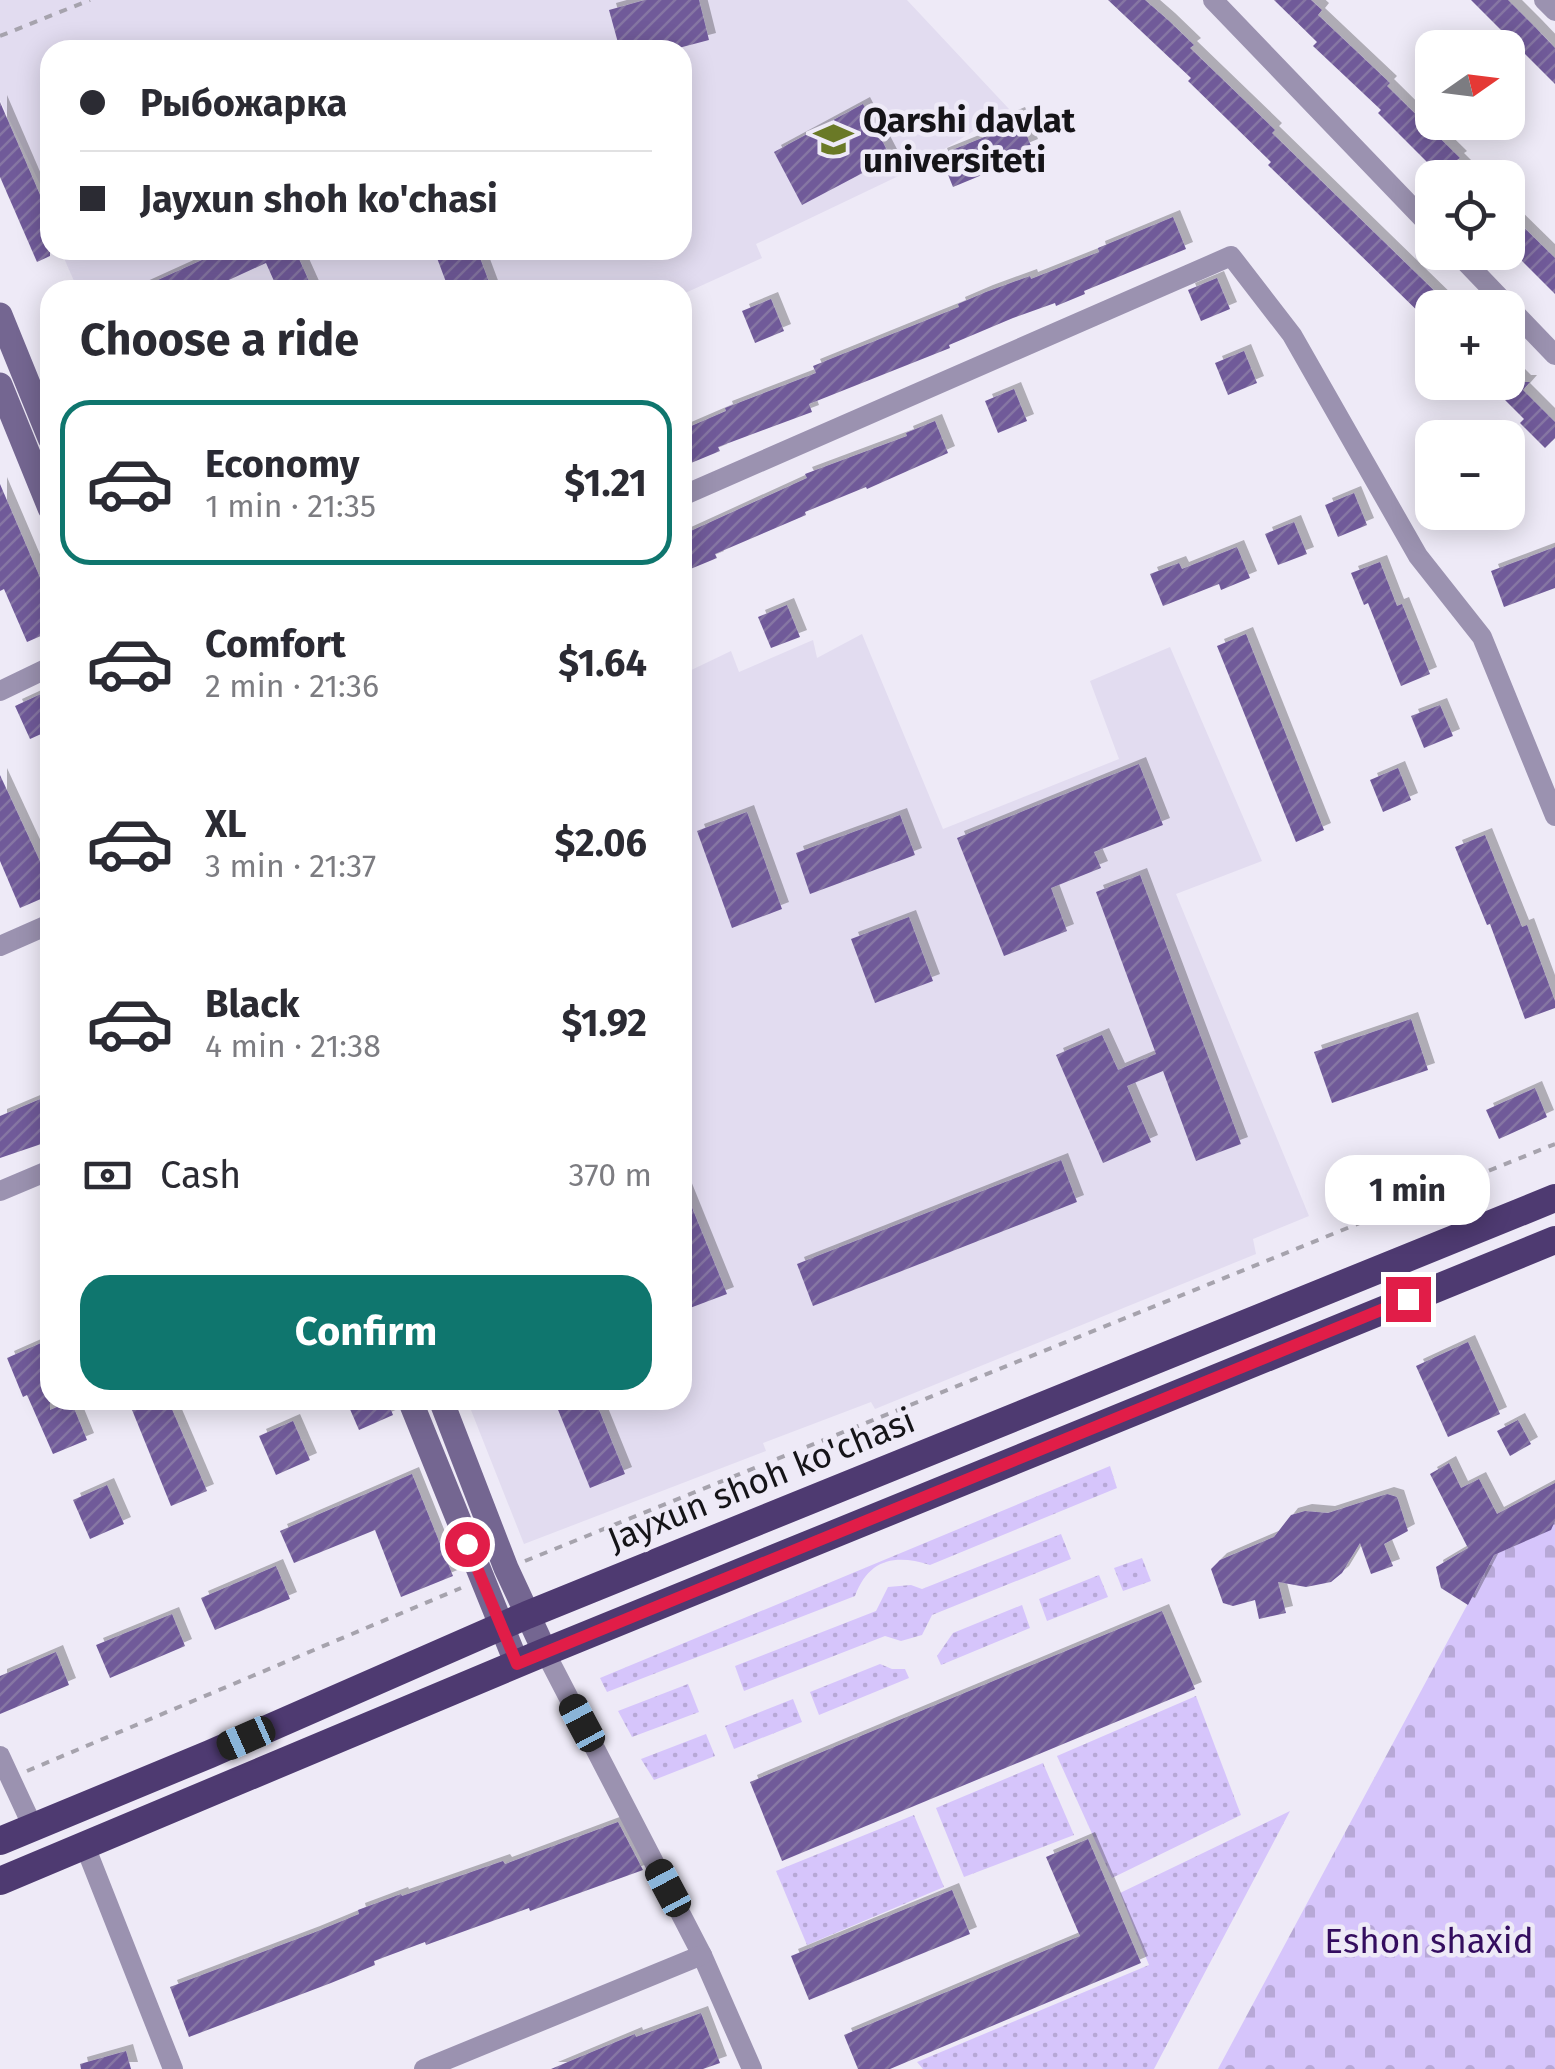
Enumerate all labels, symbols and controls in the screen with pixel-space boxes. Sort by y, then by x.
north arrow [1415,30,1525,140]
map controls [1415,30,1525,530]
text: Рыбожарка [140,80,347,126]
place label: Qarshi davlat universiteti [863,99,1076,181]
school or university icon: Qarshi davlat universiteti [812,119,854,161]
button: locate [1415,160,1525,270]
text: Jayxun shoh ko'chasi [140,176,498,222]
button: + [1415,290,1525,400]
text: Choose a ride [80,313,359,367]
button: − [1415,420,1525,530]
icon: car [85,438,175,528]
text: Economy [205,441,360,487]
text: $1.21 [564,460,647,506]
text: 1 min · 21:35 [205,487,376,525]
icon: car [85,618,175,708]
text: Comfort [205,621,346,667]
text: $1.64 [558,640,647,686]
text: 2 min · 21:36 [205,667,379,705]
icon: car [85,798,175,888]
text: XL [205,801,247,847]
text: $2.06 [555,820,647,866]
text: 3 min · 21:37 [205,847,376,885]
icon: car [85,978,175,1068]
text: Black [205,981,300,1027]
text: $1.92 [561,1000,647,1046]
text: 4 min · 21:38 [205,1027,381,1065]
icon: cash [80,1148,135,1203]
text: Cash [160,1152,241,1198]
callout: 1 min [1326,1154,1490,1224]
text: 370 m [569,1156,652,1194]
text: 1 min [1369,1171,1446,1209]
button: Confirm [80,1275,652,1390]
route end [1386,1277,1431,1322]
street label: Jayxun shoh ko'chasi [601,1399,921,1561]
route start [445,1522,490,1567]
car [555,1689,609,1757]
car [212,1712,280,1764]
car [641,1854,695,1922]
park label: Eshon shaxid [1324,1920,1534,1962]

